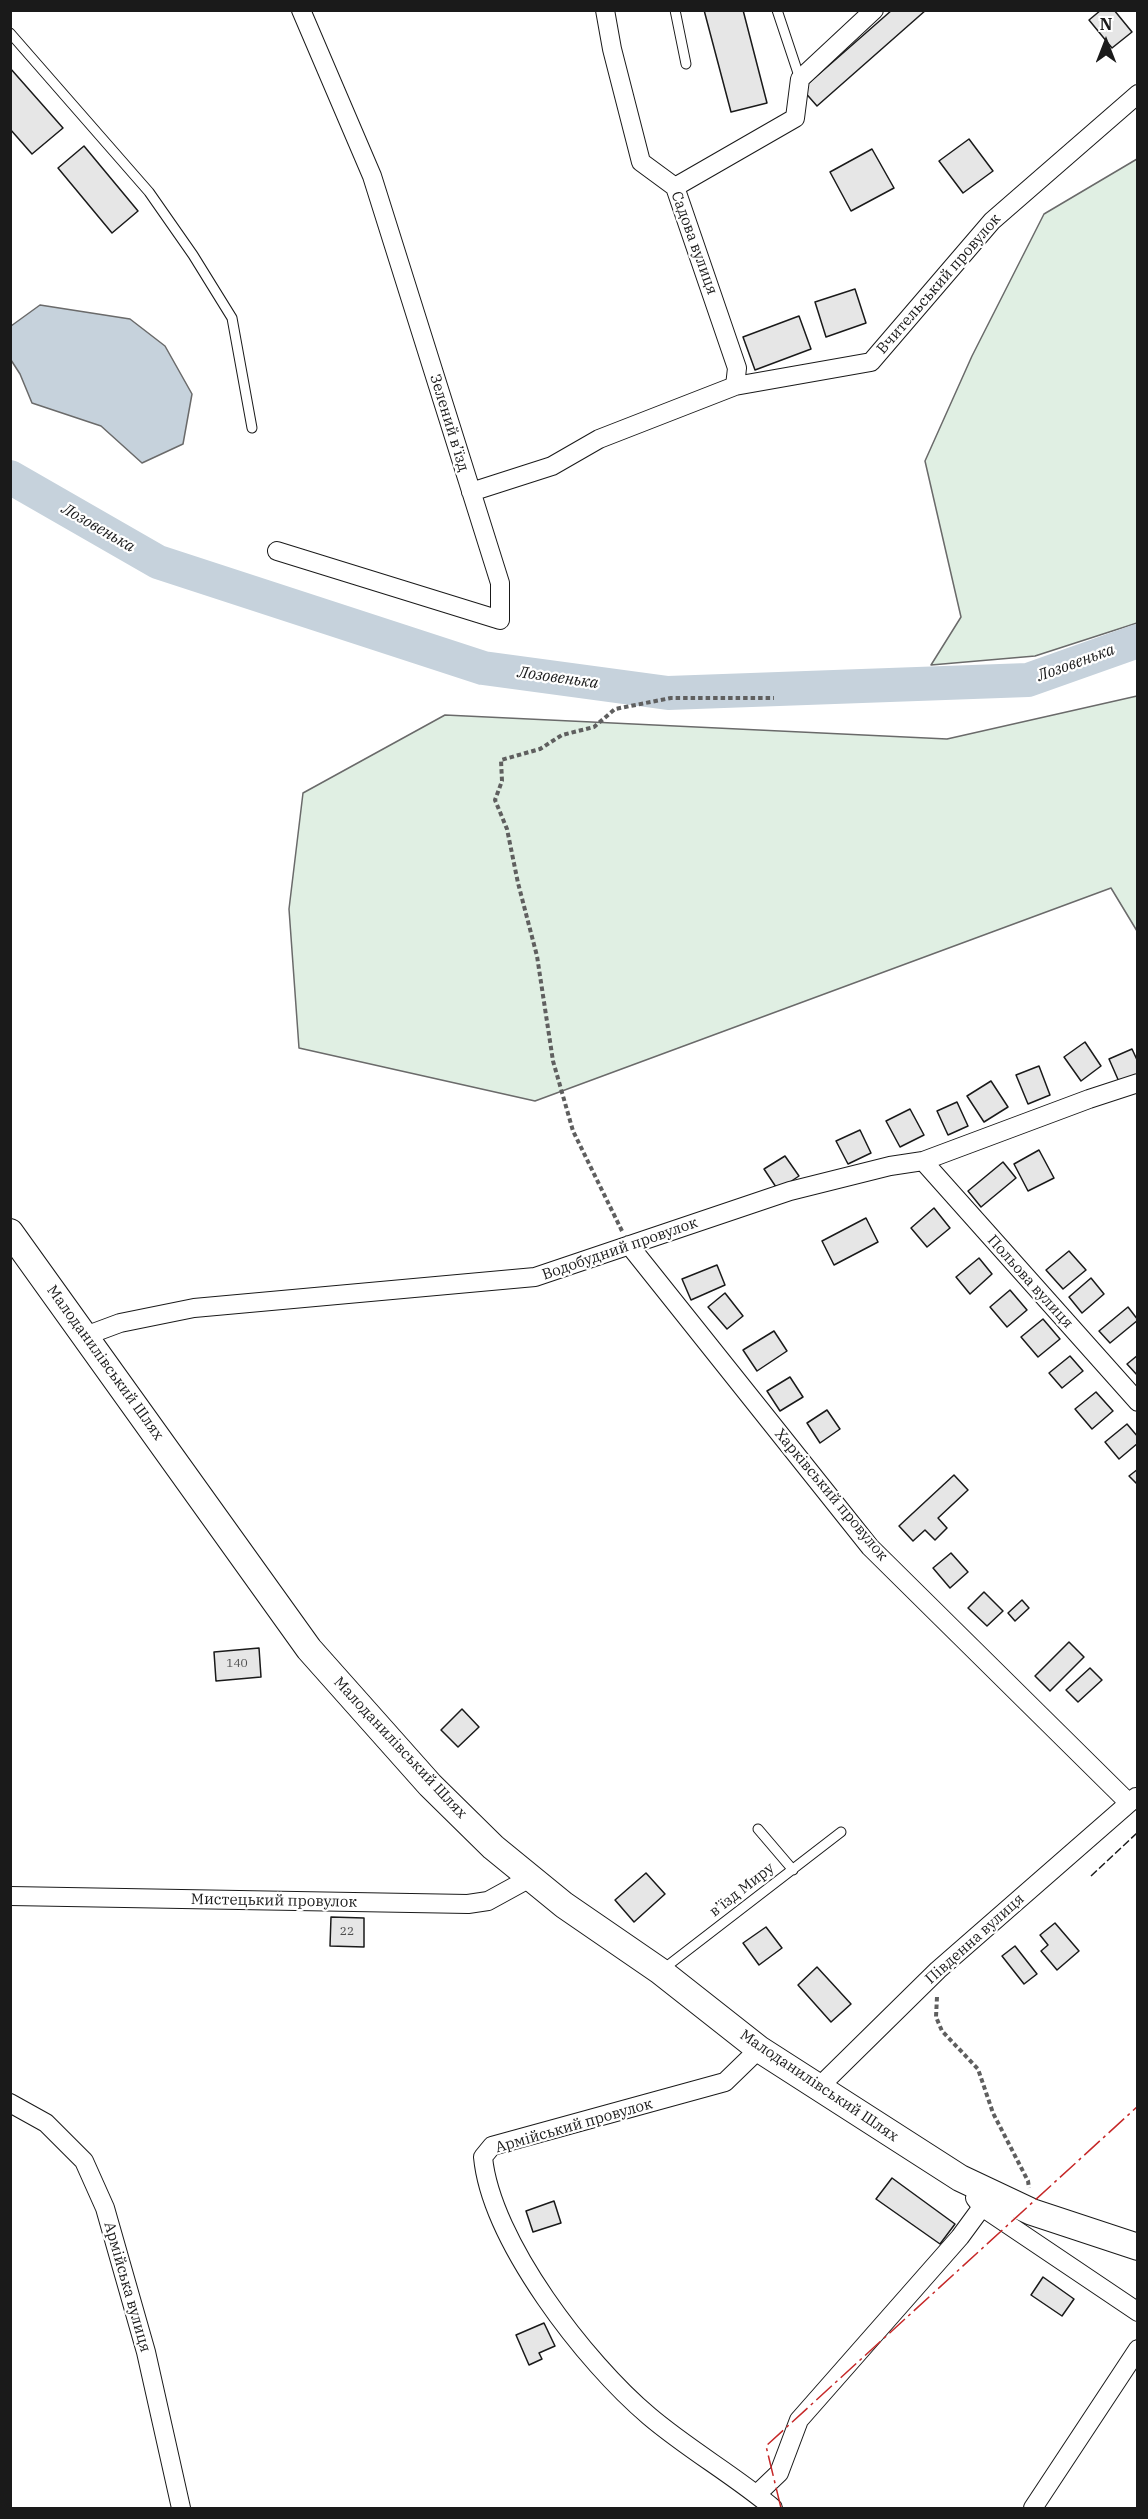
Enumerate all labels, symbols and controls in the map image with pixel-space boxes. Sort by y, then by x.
north arrow [1076,12,1136,72]
text: N [1100,14,1112,34]
street label: Садова вулиця [667,189,721,297]
street label: Вчительський провулок [873,210,1005,358]
street label: Зелений в’їзд [426,372,472,474]
water label: Лозовенька [58,499,138,557]
water label: Лозовенька [1034,640,1118,686]
water label: Лозовенька [516,663,600,693]
street label: Водобудний провулок [540,1214,700,1284]
street label: Польова вулиця [983,1232,1077,1332]
street label: Малоданилівський Шлях [43,1282,167,1444]
street label: Харківський провулок [771,1425,891,1565]
house number: 140 [226,1657,248,1671]
street label: Малоданилівський Шлях [330,1673,470,1823]
street label: в’їзд Миру [706,1859,778,1921]
street label: Південна вулиця [922,1890,1028,1988]
street label: Мистецький провулок [191,1891,357,1911]
house number: 22 [340,1925,354,1939]
street label: Малоданилівський Шлях [736,2026,902,2146]
street label: Армійський провулок [493,2095,655,2157]
street label: Армійська вулиця [100,2220,154,2354]

